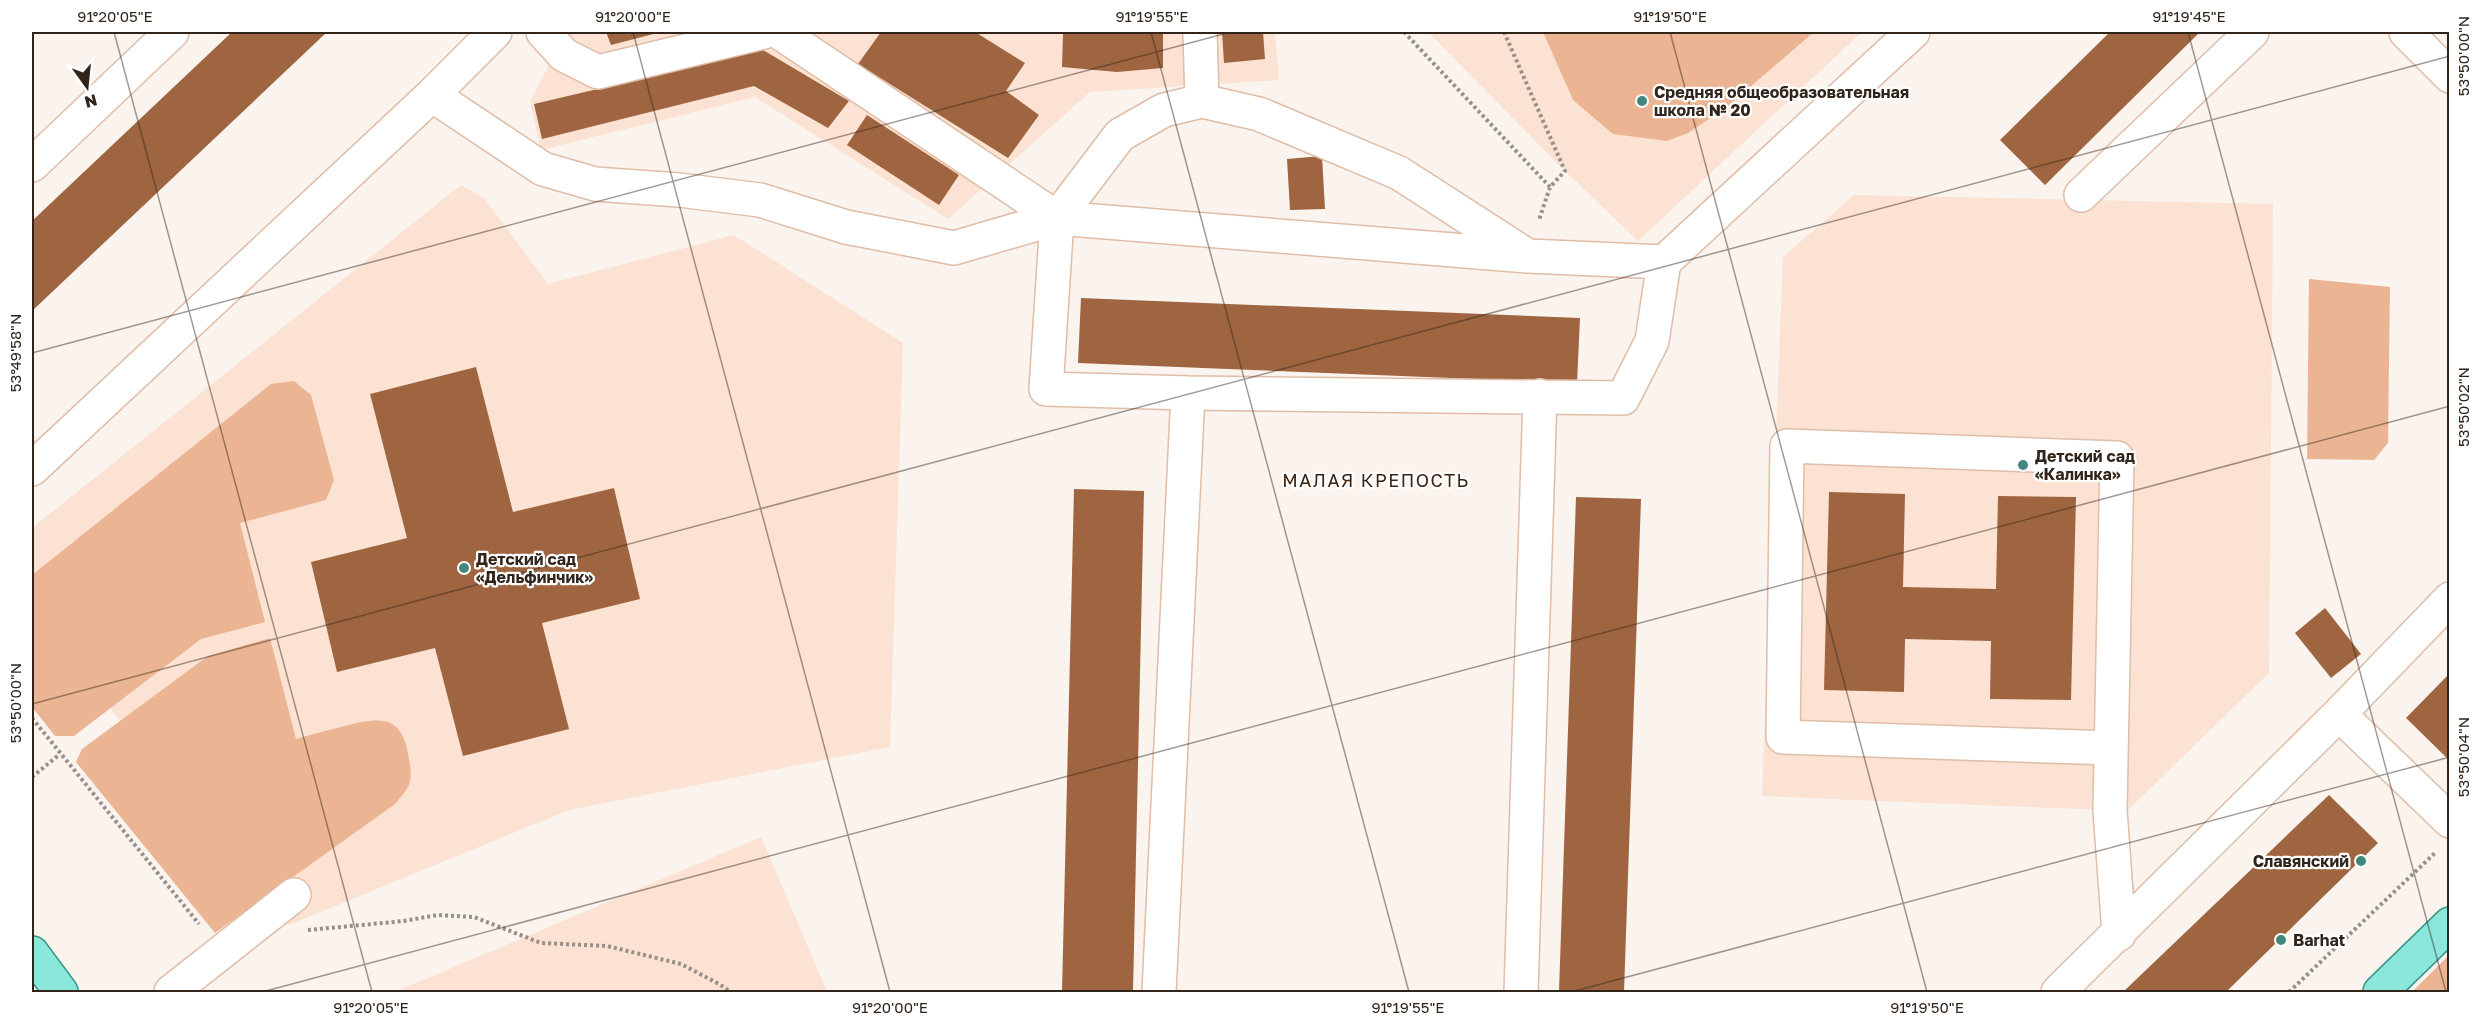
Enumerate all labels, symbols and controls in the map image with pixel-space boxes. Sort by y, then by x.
text: 91°20'05"E [77,7,153,25]
text: 91°20'00"E [595,7,671,25]
text: 91°19'55"E [1115,7,1189,25]
text: 91°19'50"E [1633,7,1707,25]
text: 91°19'45"E [2152,7,2226,25]
text: 53°50'00"N [2454,16,2472,96]
north arrow [57,57,117,117]
place label: Средняя общеобразовательная школа № 20 [1654,82,1909,120]
text: N [82,90,99,113]
marker: Средняя общеобразовательная школа № 20 [1635,94,1649,108]
text: 53°49'58"N [6,314,24,392]
text: 53°50'02"N [2454,367,2472,447]
place label: Детский сад «Калинка» [2035,446,2135,484]
marker: Детский сад «Калинка» [2016,458,2030,472]
district label: МАЛАЯ КРЕПОСТЬ [1282,469,1470,491]
place label: Детский сад «Дельфинчик» [476,549,593,587]
marker: Детский сад «Дельфинчик» [457,561,471,575]
text: 53°50'00"N [6,663,24,743]
text: 53°50'04"N [2454,717,2472,797]
place label: Славянский [2253,851,2349,871]
marker: Славянский [2354,854,2368,868]
place label: Barhat [2293,930,2345,950]
marker: Barhat [2274,933,2288,947]
text: 91°20'05"E [333,998,409,1016]
text: 91°20'00"E [852,998,928,1016]
text: 91°19'55"E [1371,998,1445,1016]
text: 91°19'50"E [1890,998,1964,1016]

